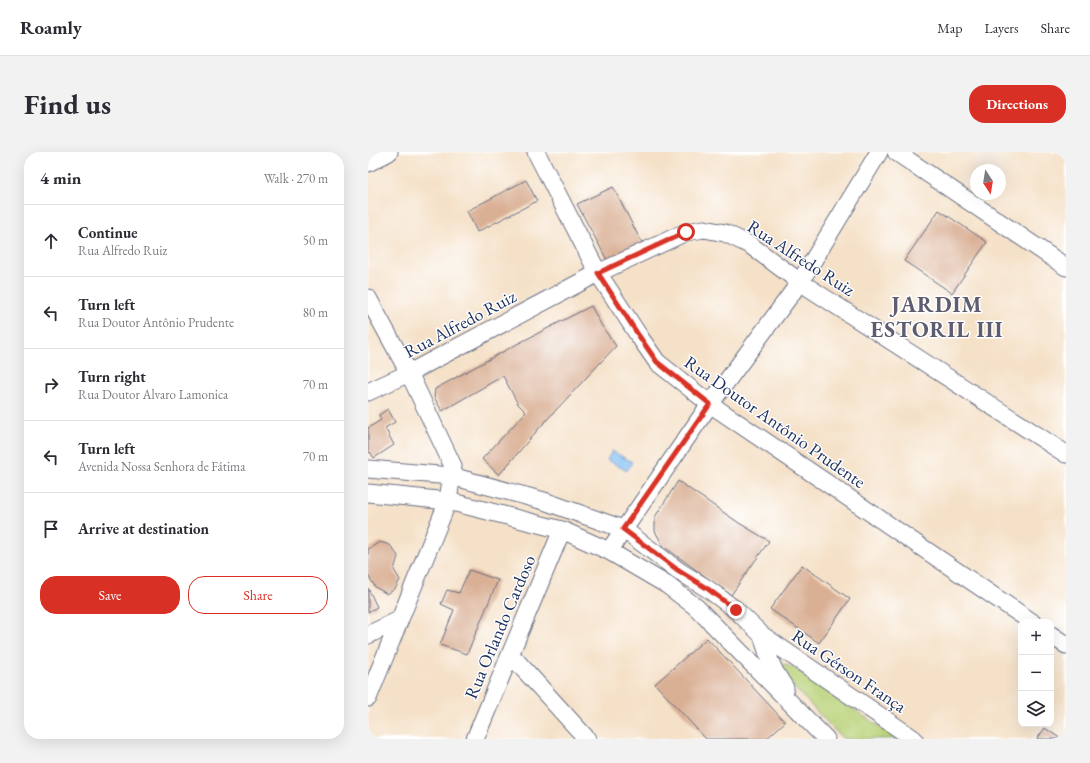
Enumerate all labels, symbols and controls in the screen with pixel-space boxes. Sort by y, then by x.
text: Roamly [20,15,82,40]
text: Map [937,19,962,37]
text: Layers [984,19,1019,37]
text: Share [1041,19,1070,37]
button: Directions [969,85,1066,123]
text: Find us [24,86,111,122]
north arrow [970,164,1006,200]
text: 4 min [40,167,81,189]
text: Walk · 270 m [264,170,328,187]
street label: Rua Alfredo Ruiz [743,214,860,301]
text: Continue [78,223,138,242]
route start [677,223,695,241]
icon: ahead [40,230,62,252]
text: 50 m [303,232,328,249]
text: Rua Alfredo Ruiz [78,242,167,259]
street label: Rua Alfredo Ruiz [400,284,520,363]
district label: JARDIM ESTORIL III [871,290,1003,344]
text: Turn left [78,295,135,314]
icon: left [40,302,62,324]
text: 80 m [303,304,328,321]
text: Rua Doutor Antônio Prudente [78,314,234,331]
street label: Rua Doutor Antônio Prudente [680,350,870,493]
text: Turn right [78,367,146,386]
icon: right [40,374,62,396]
text: 70 m [303,376,328,393]
text: Rua Doutor Alvaro Lamonica [78,386,228,403]
text: Turn left [78,439,135,458]
icon: left [40,446,62,468]
text: 70 m [303,448,328,465]
text: Avenida Nossa Senhora de Fátima [78,458,245,475]
icon: arrive [40,518,62,540]
text: Arrive at destination [78,519,209,538]
street label: Rua Orlando Cardoso [459,551,540,702]
button: Save [40,576,180,614]
button: Share [188,576,328,614]
route end [727,601,745,619]
map controls [1018,619,1054,727]
button: + [1018,619,1054,655]
street label: Rua Gérson França [788,624,912,718]
button: − [1018,655,1054,691]
button: layers [1018,691,1054,727]

